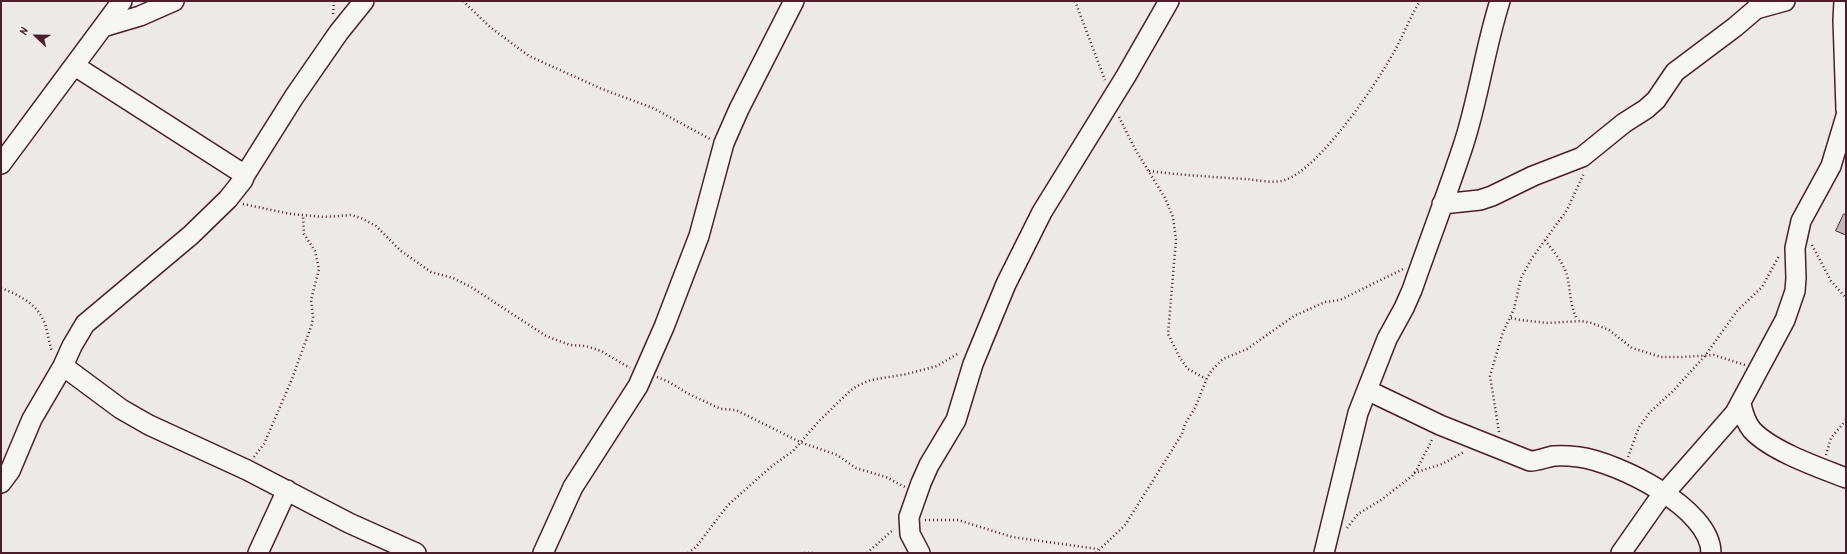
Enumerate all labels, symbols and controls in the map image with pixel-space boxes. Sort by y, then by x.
north arrow [16,16,56,56]
text: N [15,25,35,38]

